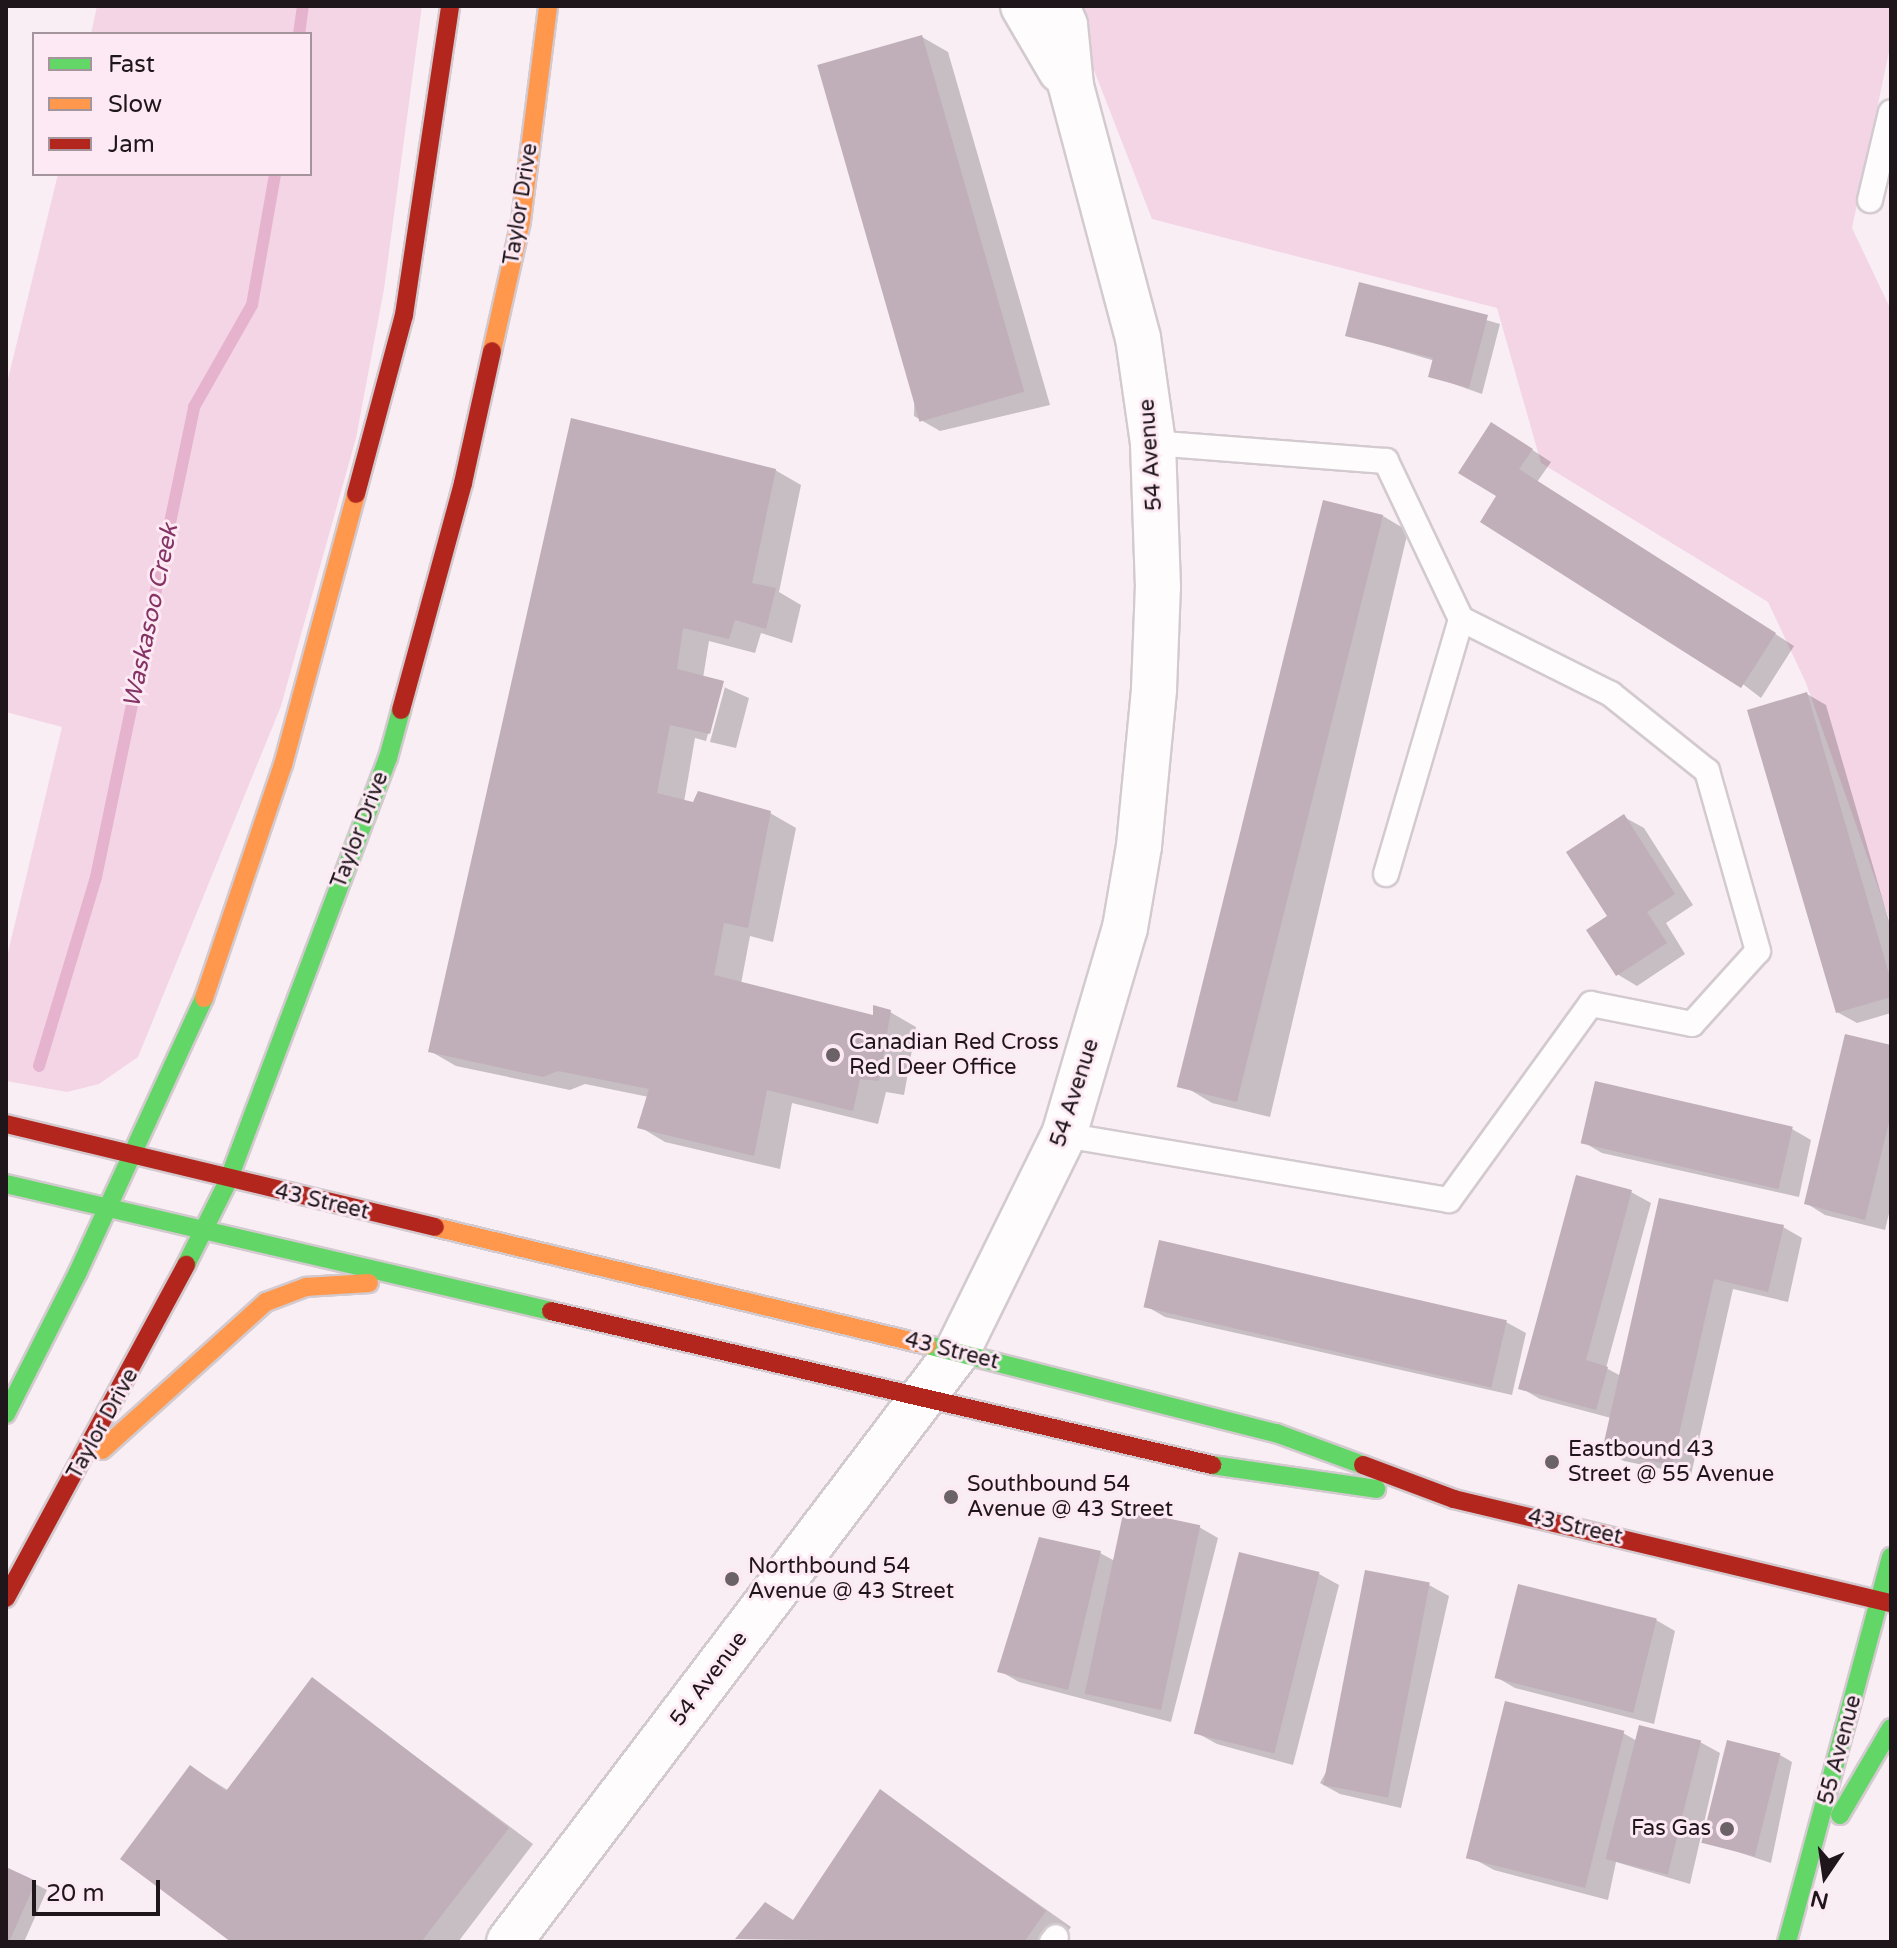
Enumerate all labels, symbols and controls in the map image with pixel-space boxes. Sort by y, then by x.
legend [32,32,312,176]
text: Fast [108,50,155,79]
text: Slow [108,90,162,119]
text: Jam [108,130,155,159]
street label: Taylor Drive [498,141,544,267]
street label: 54 Avenue [1134,398,1168,512]
water label: Waskasoo Creek [117,521,185,711]
street label: Taylor Drive [326,768,394,892]
place label: Canadian Red Cross Red Deer Office [849,1029,1059,1080]
street label: 54 Avenue [1045,1036,1105,1150]
marker: Canadian Red Cross Red Deer Office [824,1046,842,1064]
street label: 43 Street [272,1178,372,1226]
street label: 43 Street [902,1327,1002,1375]
street label: Taylor Drive [62,1364,144,1484]
place label: Eastbound 43 Street @ 55 Avenue [1568,1436,1774,1488]
marker: Eastbound 43 Street @ 55 Avenue [1543,1453,1561,1471]
place label: Southbound 54 Avenue @ 43 Street [967,1471,1173,1522]
marker: Southbound 54 Avenue @ 43 Street [942,1488,960,1506]
street label: 43 Street [1525,1503,1625,1551]
place label: Northbound 54 Avenue @ 43 Street [748,1553,954,1604]
marker: Northbound 54 Avenue @ 43 Street [723,1570,741,1588]
street label: 54 Avenue [665,1626,753,1732]
street label: 55 Avenue [1813,1692,1867,1808]
place label: Fas Gas [1631,1816,1711,1842]
marker: Fas Gas [1718,1820,1736,1838]
north arrow [1785,1836,1865,1916]
scale bar [36,1864,164,1914]
text: 20 m [46,1879,104,1908]
text: N [1808,1885,1831,1914]

